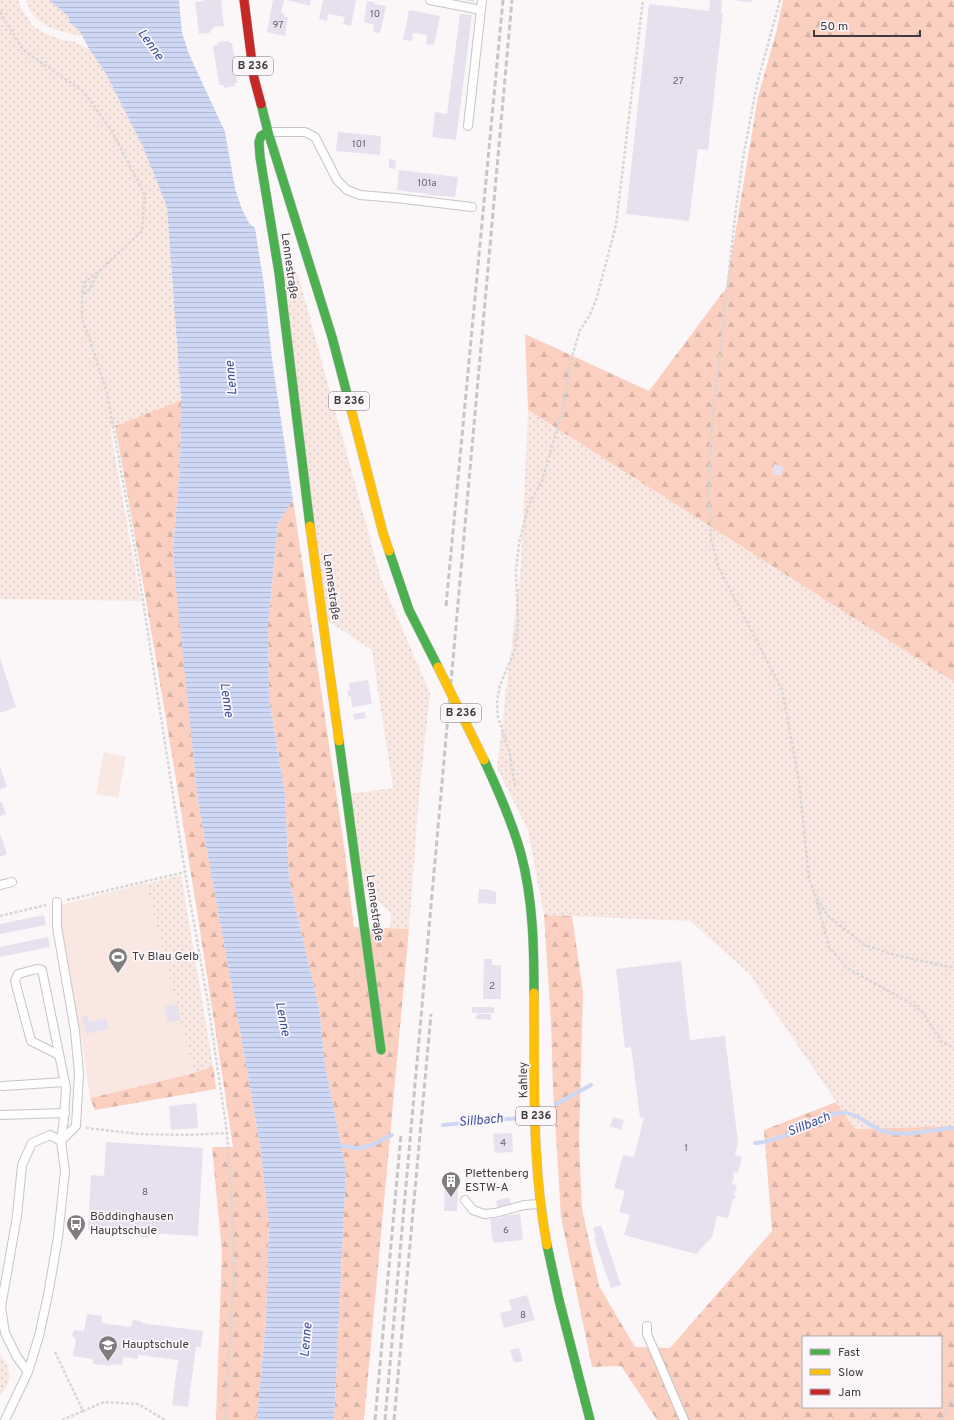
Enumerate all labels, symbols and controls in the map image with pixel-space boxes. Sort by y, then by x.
house number: 10 [370,8,380,21]
scale bar [814,12,920,38]
house number: 97 [273,19,283,32]
text: 50 m [820,19,848,35]
water label: Lenne [133,26,167,64]
road number: B 236 [233,57,273,75]
house number: 27 [672,75,684,88]
house number: 101 [352,138,366,151]
house number: 101a [418,177,436,190]
street label: Lennestraße [276,232,302,300]
water label: Lenne [222,360,241,396]
road number: B 236 [329,392,369,410]
street label: Lennestraße [318,553,344,621]
water label: Lenne [216,682,236,719]
road number: B 236 [441,704,481,722]
street label: Lennestraße [361,874,387,942]
sports icon: Tv Blau Gelb [107,946,129,974]
place label: Tv Blau Gelb [132,949,199,965]
house number: 2 [489,980,495,993]
water label: Lenne [271,1000,293,1038]
street label: Kahley [516,1062,532,1098]
road number: B 236 [516,1107,556,1125]
water label: Sillbach [785,1109,833,1141]
water label: Sillbach [458,1111,504,1131]
house number: 4 [500,1137,506,1150]
house number: 1 [684,1142,688,1155]
place label: Plettenberg ESTW-A [465,1166,529,1196]
building icon: Plettenberg ESTW-A [440,1170,462,1198]
house number: 8 [142,1186,148,1199]
place label: Böddinghausen Hauptschule [90,1209,174,1239]
bus stop icon: Böddinghausen Hauptschule [65,1213,87,1241]
house number: 6 [503,1224,509,1237]
house number: 8 [520,1309,526,1322]
water label: Lenne [298,1322,317,1358]
school or university icon: Hauptschule [97,1334,119,1362]
legend [802,1336,942,1408]
place label: Hauptschule [122,1337,189,1353]
text: Fast [838,1345,860,1361]
text: Slow [838,1365,864,1381]
text: Jam [838,1385,861,1401]

